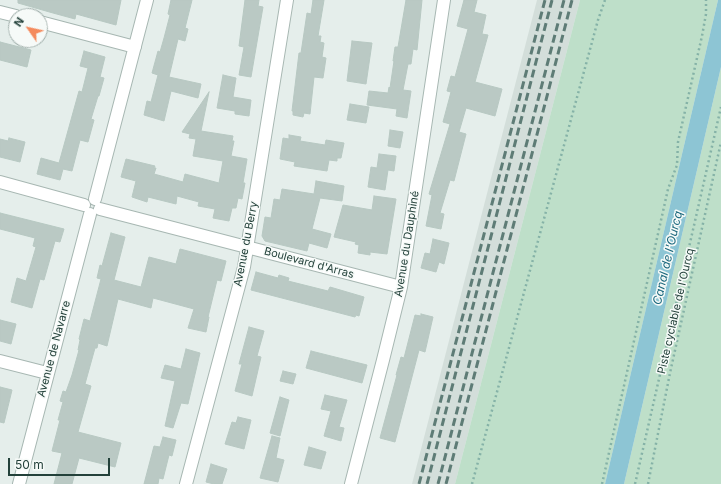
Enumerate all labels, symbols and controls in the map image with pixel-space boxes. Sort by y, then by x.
north arrow [8,8,48,48]
text: N [11,14,27,29]
street label: Avenue du Dauphiné [392,190,422,298]
street label: Avenue du Berry [231,200,261,288]
water label: Canal de l'Ourcq [650,210,686,306]
street label: Boulevard d'Arras [263,245,355,281]
street label: Piste cyclable de l'Ourcq [655,247,697,375]
street label: Avenue de Navarre [35,299,73,399]
scale bar [10,450,112,476]
text: 50 m [15,457,44,472]

